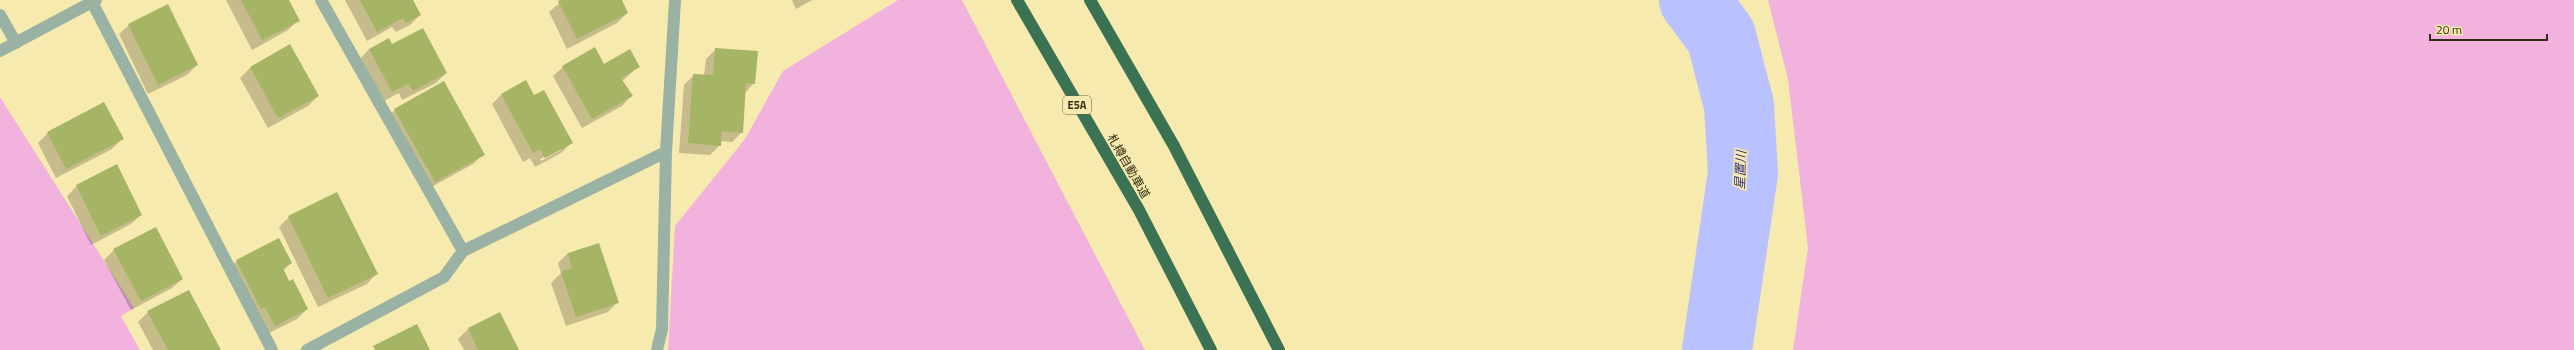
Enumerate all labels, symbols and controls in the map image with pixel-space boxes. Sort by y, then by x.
scale bar [2430,16,2547,42]
text: 20 m [2436,20,2462,39]
road number: E5A [1063,96,1091,114]
street label: 札樽自動車道 [1103,130,1155,202]
water label: 星置川 [1729,148,1751,190]

